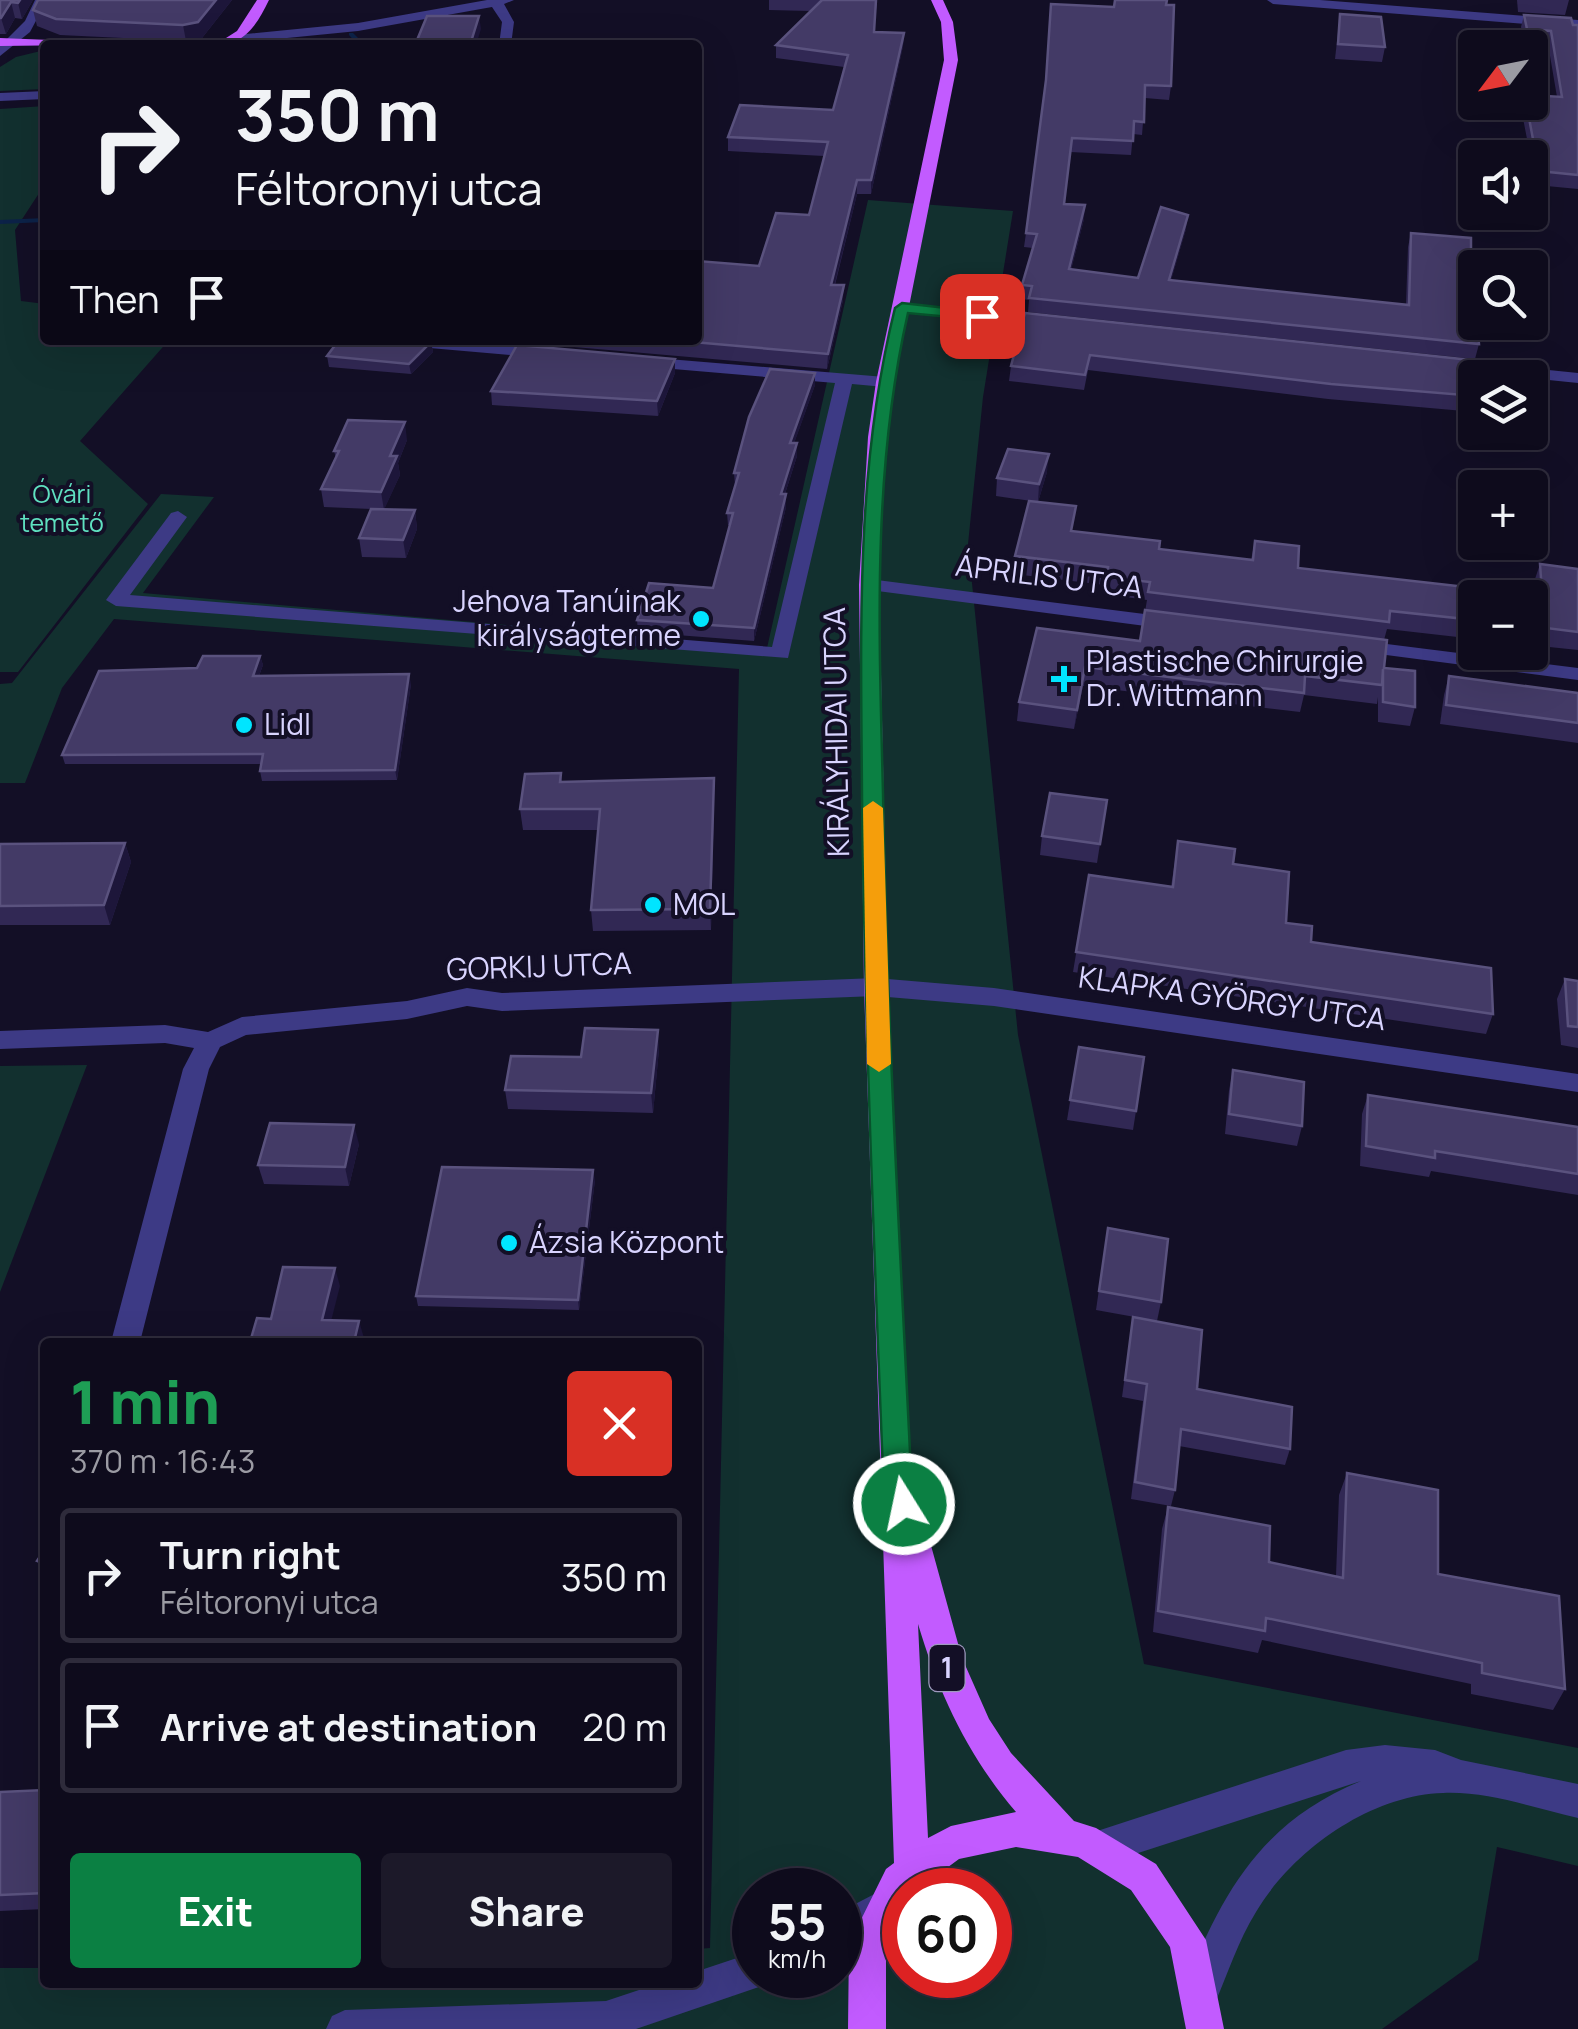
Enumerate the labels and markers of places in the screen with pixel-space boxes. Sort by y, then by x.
pin [940,274,1025,359]
place label: Jehova Tanúinak királyságterme [453,580,682,655]
marker: Jehova Tanúinak királyságterme [690,608,712,630]
place label: Plastische Chirurgie Dr. Wittmann [1086,640,1364,715]
marker: Plastische Chirurgie Dr. Wittmann [1051,666,1077,692]
place label: Lidl [264,703,311,744]
marker: Lidl [233,714,255,736]
place label: MOL [673,883,735,924]
marker: MOL [642,894,664,916]
place label: Ázsia Központ [529,1221,724,1262]
marker: Ázsia Központ [498,1232,520,1254]

